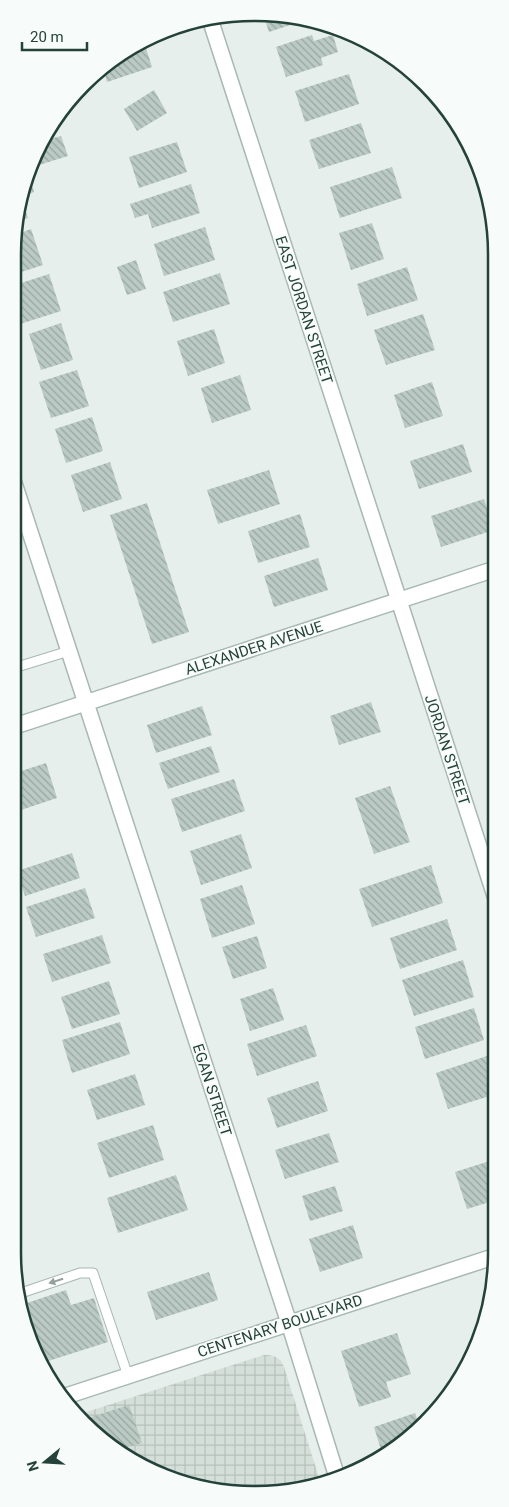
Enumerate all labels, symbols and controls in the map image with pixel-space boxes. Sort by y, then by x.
scale bar [22,20,88,52]
text: 20 m [30,28,64,46]
street label: EAST JORDAN STREET [272,234,336,386]
street label: ALEXANDER AVENUE [183,617,326,679]
street label: JORDAN STREET [421,693,473,808]
street label: EGAN STREET [189,1041,235,1139]
one-way arrow [49,1278,64,1286]
street label: CENTENARY BOULEVARD [195,1291,365,1361]
north arrow [20,1437,70,1487]
text: N [23,1459,42,1473]

